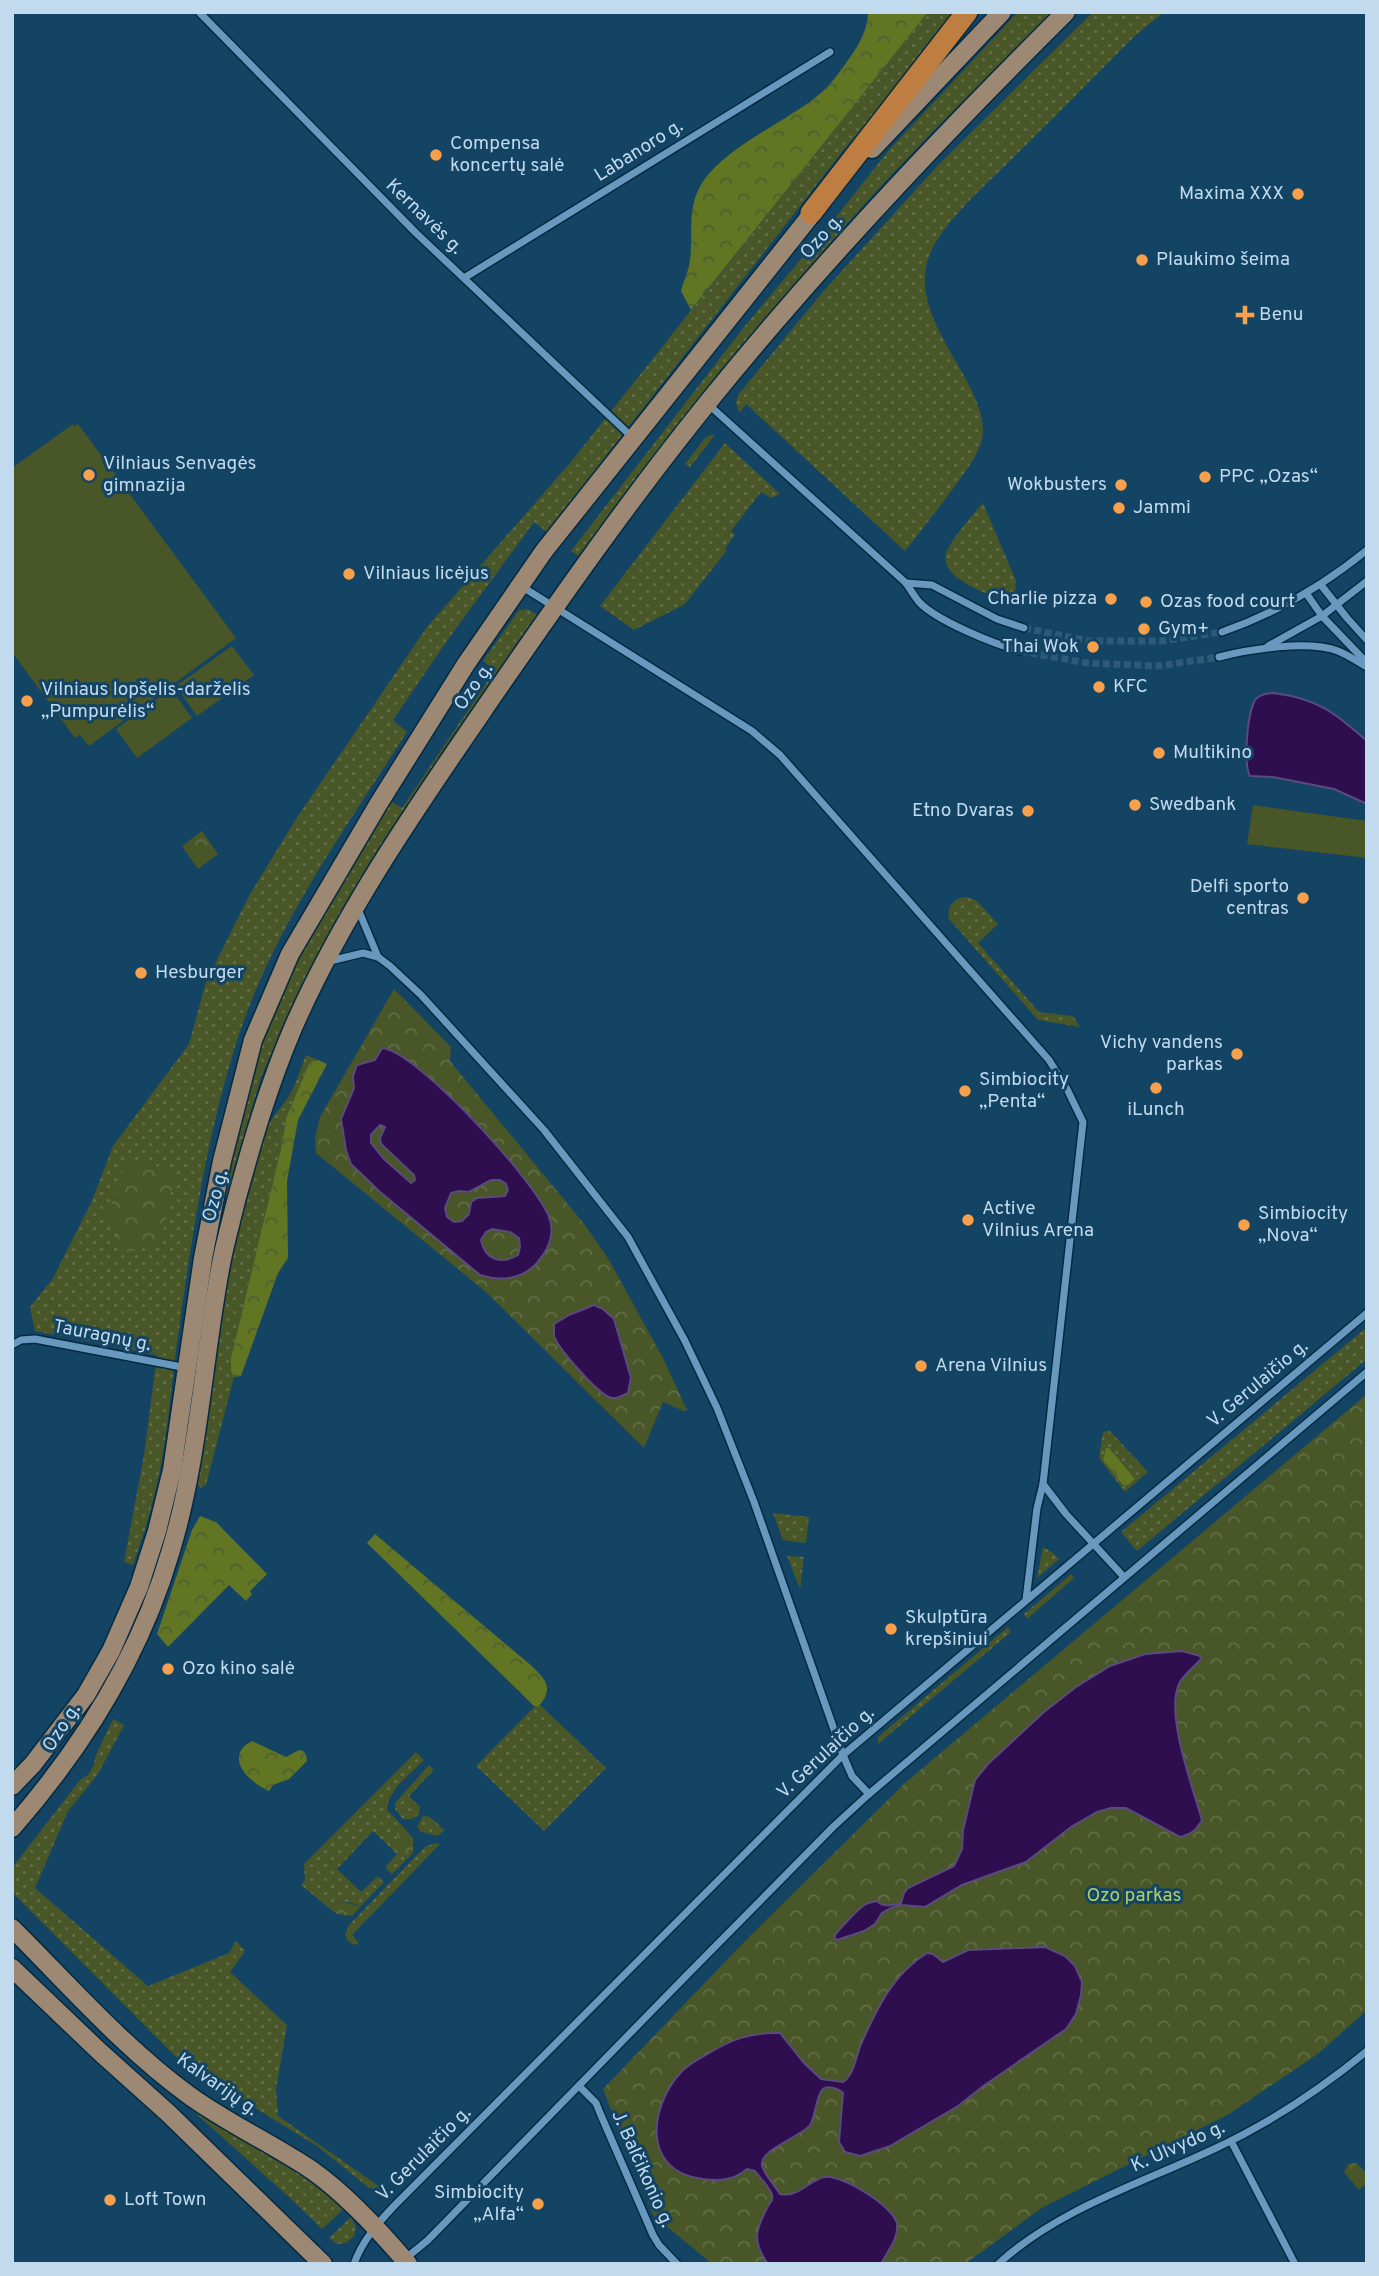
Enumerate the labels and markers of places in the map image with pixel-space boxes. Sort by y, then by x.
place label: Compensa koncertų salė [450,132,565,178]
marker: Compensa koncertų salė [428,147,444,163]
place label: Maxima XXX [1179,182,1284,206]
marker: Maxima XXX [1290,186,1306,202]
place label: Plaukimo šeima [1156,248,1290,272]
marker: Plaukimo šeima [1134,252,1150,268]
place label: Benu [1259,303,1303,327]
marker: Benu [1237,307,1253,323]
place label: Vilniaus Senvagės gimnazija [103,452,256,498]
place label: PPC „Ozas“ [1219,465,1318,489]
marker: Vilniaus Senvagės gimnazija [81,467,97,483]
marker: PPC „Ozas“ [1197,469,1213,485]
place label: Wokbusters [1007,473,1107,497]
marker: Wokbusters [1113,477,1129,493]
place label: Jammi [1133,496,1191,520]
marker: Jammi [1111,500,1127,516]
place label: Vilniaus licėjus [363,562,489,586]
marker: Vilniaus licėjus [341,566,357,582]
place label: Charlie pizza [987,587,1097,611]
place label: Ozas food court [1160,590,1295,614]
marker: Charlie pizza [1103,591,1119,607]
marker: Ozas food court [1138,594,1154,610]
place label: Gym+ [1158,617,1209,641]
marker: Gym+ [1136,621,1152,637]
place label: Thai Wok [1002,635,1079,659]
marker: Thai Wok [1085,639,1101,655]
place label: KFC [1113,675,1148,699]
place label: Vilniaus lopšelis-darželis „Pumpurėlis“ [41,678,251,724]
marker: KFC [1091,679,1107,695]
marker: Vilniaus lopšelis-darželis „Pumpurėlis“ [19,693,35,709]
place label: Multikino [1173,741,1252,765]
marker: Multikino [1151,745,1167,761]
place label: Swedbank [1149,793,1236,817]
marker: Swedbank [1127,797,1143,813]
place label: Etno Dvaras [912,799,1014,823]
marker: Etno Dvaras [1020,803,1036,819]
place label: Delfi sporto centras [1190,875,1289,921]
marker: Delfi sporto centras [1295,890,1311,906]
place label: Hesburger [155,961,245,985]
marker: Hesburger [133,965,149,981]
place label: Vichy vandens parkas [1100,1031,1223,1077]
marker: Vichy vandens parkas [1229,1046,1245,1062]
place label: Simbiocity „Penta“ [979,1068,1069,1114]
marker: iLunch [1148,1080,1164,1096]
marker: Simbiocity „Penta“ [957,1083,973,1099]
place label: iLunch [1127,1098,1185,1122]
place label: Active Vilnius Arena [982,1197,1094,1243]
place label: Simbiocity „Nova“ [1258,1202,1348,1248]
marker: Active Vilnius Arena [960,1212,976,1228]
marker: Simbiocity „Nova“ [1236,1217,1252,1233]
place label: Arena Vilnius [935,1354,1047,1378]
marker: Arena Vilnius [913,1358,929,1374]
place label: Skulptūra krepšiniui [905,1606,988,1652]
marker: Skulptūra krepšiniui [883,1621,899,1637]
place label: Ozo kino salė [182,1657,295,1681]
marker: Ozo kino salė [160,1661,176,1677]
place label: Simbiocity „Alfa“ [434,2181,524,2227]
place label: Loft Town [124,2188,206,2212]
marker: Loft Town [102,2192,118,2208]
marker: Simbiocity „Alfa“ [530,2196,546,2212]

